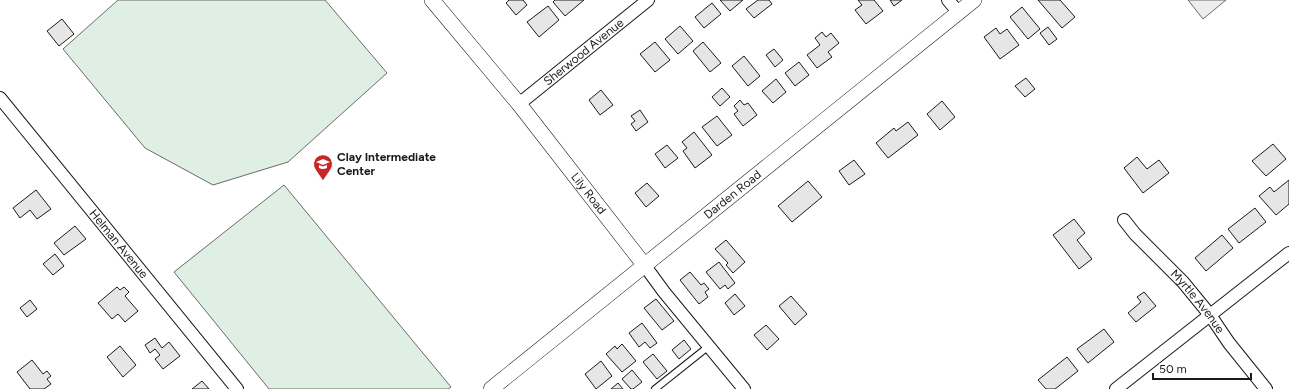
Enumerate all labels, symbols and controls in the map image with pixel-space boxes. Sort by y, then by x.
street label: Sherwood Avenue [541,15,627,88]
place label: Clay Intermediate Center [337,150,436,178]
school or university icon: Clay Intermediate Center [312,153,334,181]
street label: Darden Road [701,167,764,222]
street label: Lily Road [568,170,609,217]
street label: Helman Avenue [86,206,151,281]
street label: Myrtle Avenue [1168,267,1228,336]
scale bar [1153,355,1251,381]
text: 50 m [1159,362,1187,376]

